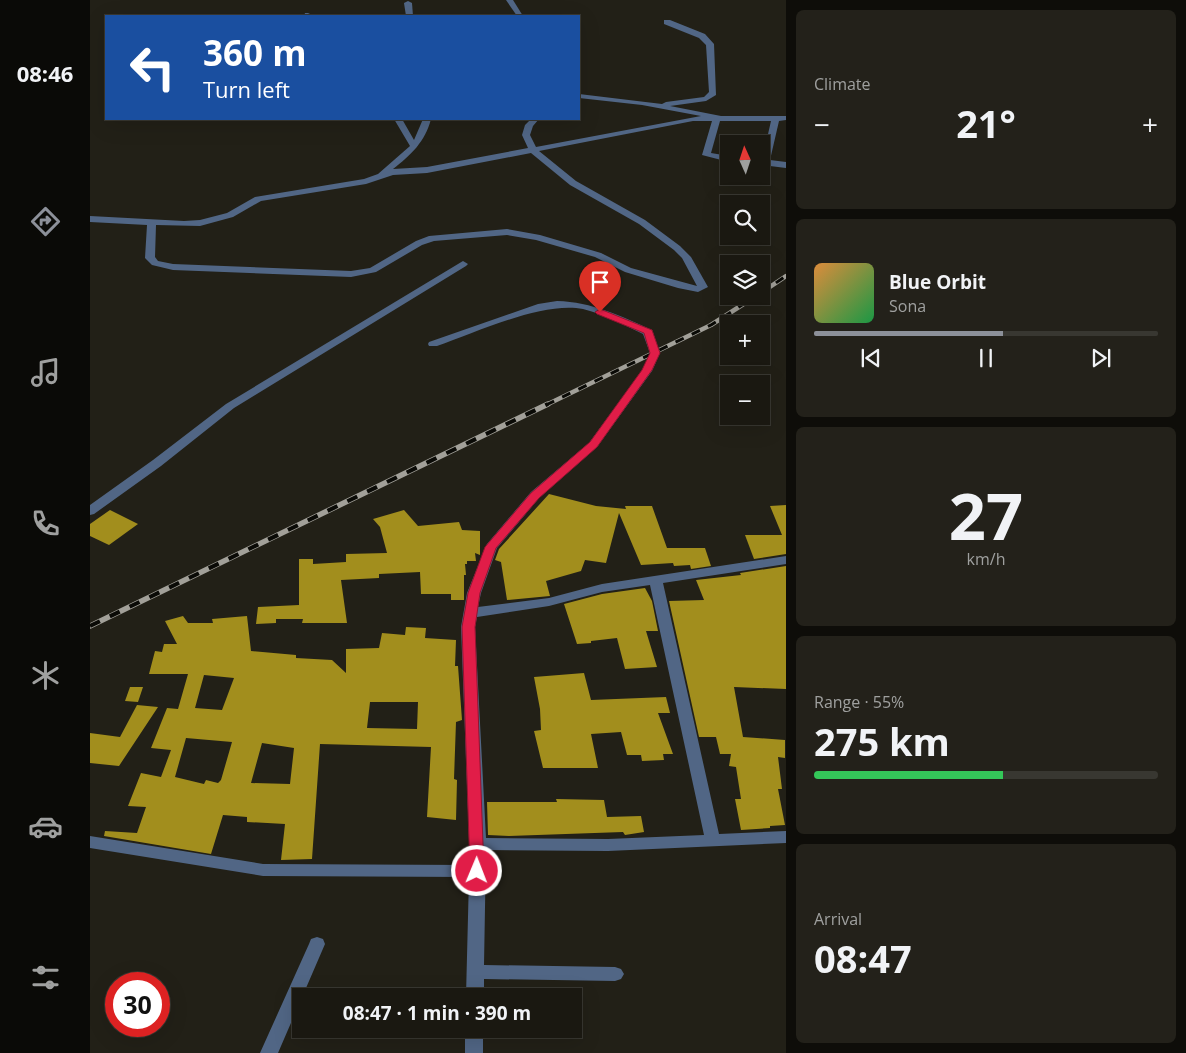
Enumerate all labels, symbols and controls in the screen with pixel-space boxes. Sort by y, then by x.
text: 360 m [203,29,307,76]
icon: left [120,35,185,100]
text: 08:46 [17,58,73,88]
text: Climate [814,73,871,95]
text: Turn left [203,74,290,104]
text: 21° [956,97,1016,149]
text: − [814,105,830,143]
text: + [1142,105,1158,143]
north arrow [720,135,770,185]
map controls [720,135,770,425]
button: search [720,195,770,245]
icon: directions [28,204,63,239]
button: layers [720,255,770,305]
pin [579,261,621,312]
icon: arrive [586,268,614,296]
text: Blue Orbit [889,269,986,295]
text: Sona [889,295,926,317]
button: + [720,315,770,365]
icon: previous [857,344,885,372]
icon: pause [972,344,1000,372]
icon: next [1087,344,1115,372]
icon: music [28,355,63,390]
button: − [720,375,770,425]
text: 27 [949,471,1023,559]
icon: phone [28,506,63,541]
text: km/h [967,548,1005,570]
icon: climate [28,658,63,693]
text: Range · 55% [814,691,904,713]
text: 275 km [814,715,950,767]
icon: car [28,809,63,844]
position arrow [450,844,502,896]
text: Arrival [814,908,862,930]
text: 08:47 [814,932,912,984]
icon: filters [28,960,63,995]
speed limit sign: 30 [105,972,170,1037]
text: 08:47 · 1 min · 390 m [343,1000,531,1026]

